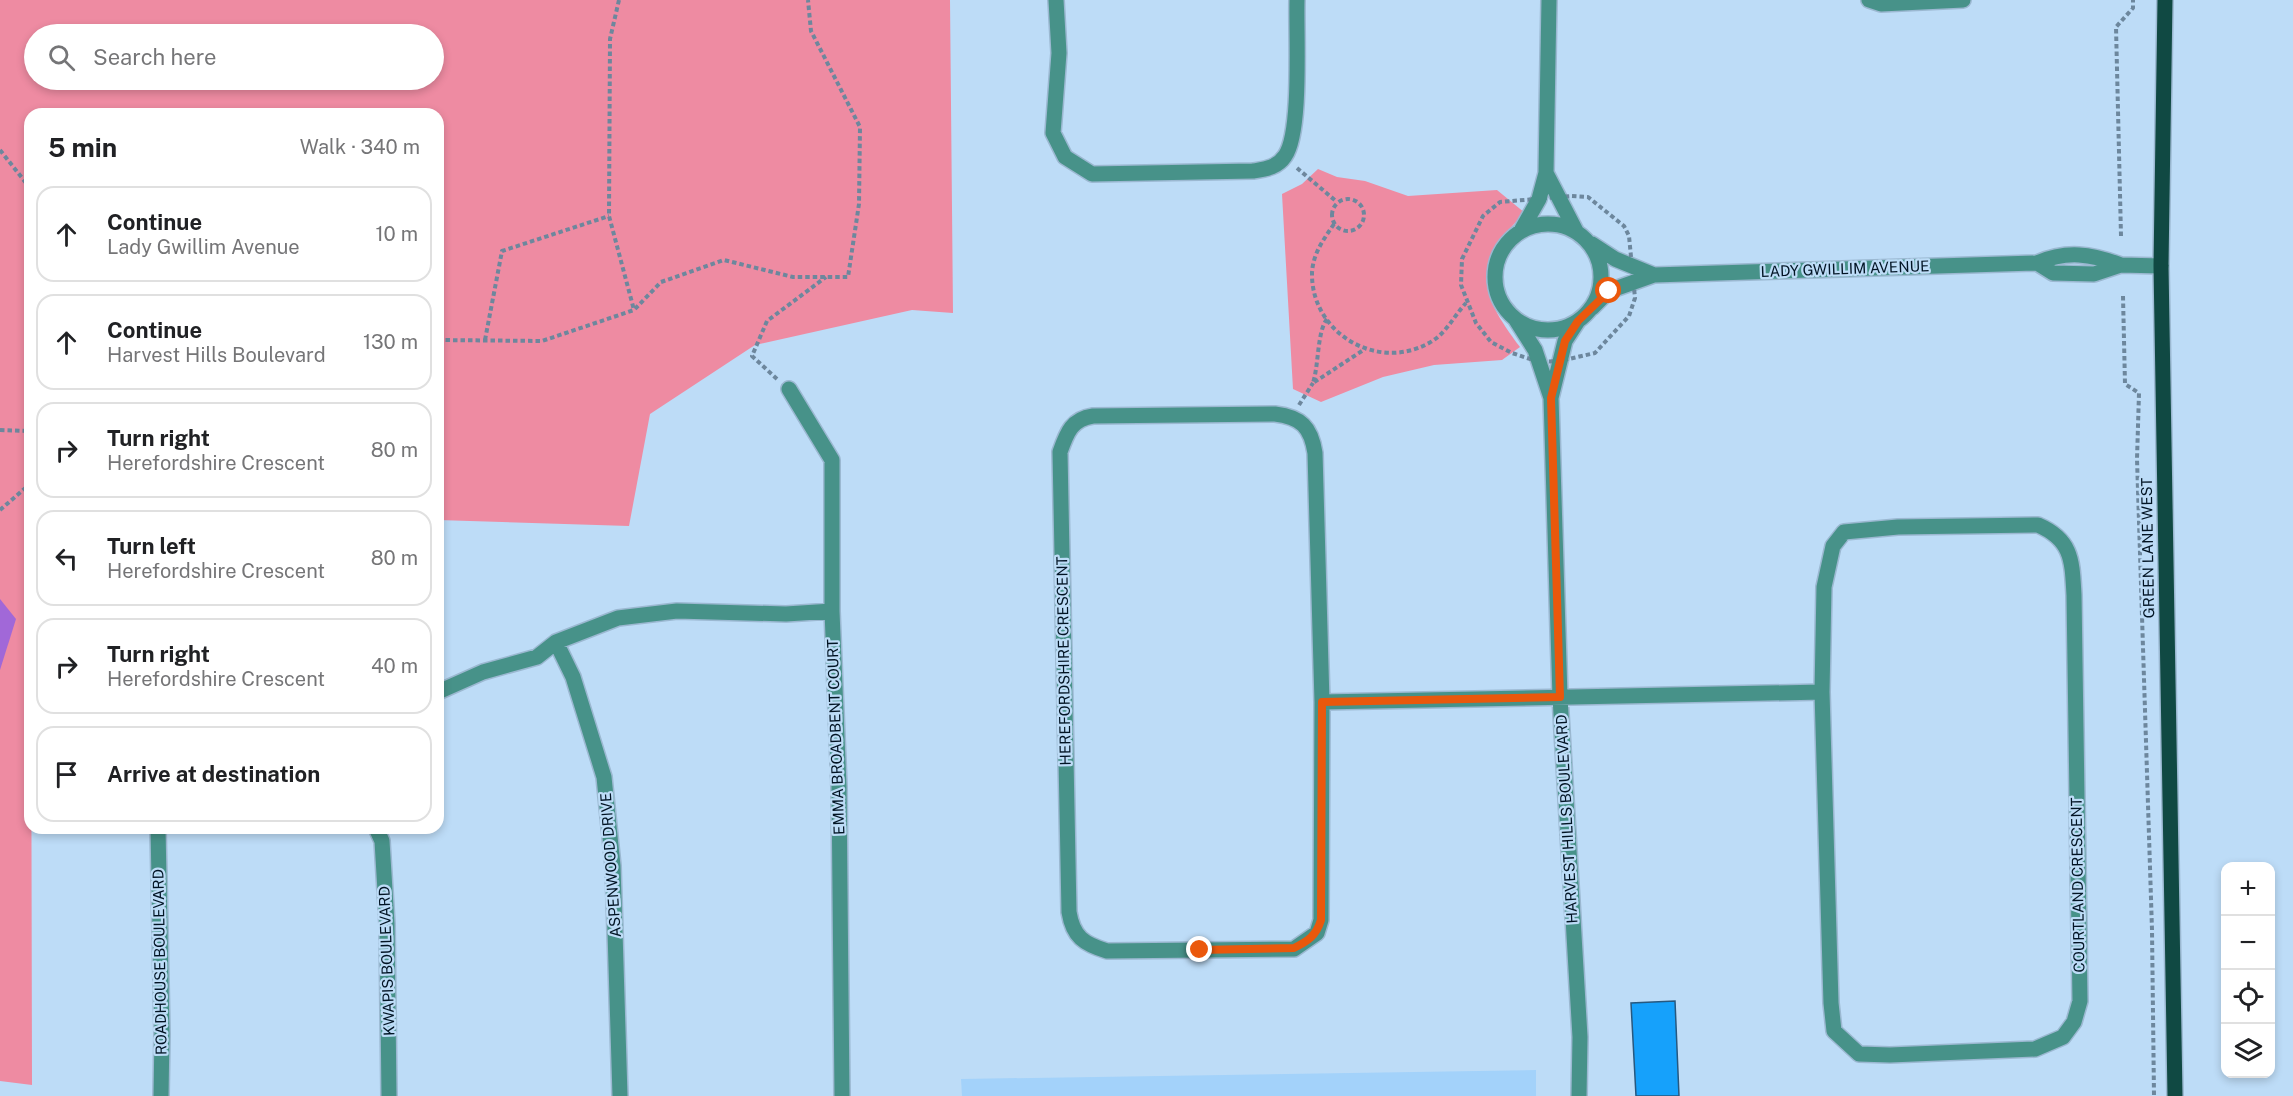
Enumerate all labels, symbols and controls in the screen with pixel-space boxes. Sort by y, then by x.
search box [24,24,444,90]
icon: search [45,41,78,74]
text: Search here [93,44,217,70]
text: 5 min [48,132,117,163]
text: Walk · 340 m [300,135,420,159]
text: Continue [107,209,202,235]
icon: ahead [50,218,83,251]
text: 10 m [375,222,418,246]
text: Lady Gwillim Avenue [107,235,300,259]
street label: LADY GWILLIM AVENUE [1760,257,1930,280]
route start [1595,277,1621,303]
text: Continue [107,317,202,343]
icon: ahead [50,326,83,359]
text: 130 m [363,330,418,354]
text: Harvest Hills Boulevard [107,343,326,367]
text: Turn right [107,425,210,451]
icon: right [50,434,83,467]
text: 80 m [371,438,418,462]
text: Herefordshire Crescent [107,451,325,475]
street label: GREEN LANE WEST [2138,477,2157,619]
text: Turn left [107,533,196,559]
icon: left [50,542,83,575]
text: 80 m [371,546,418,570]
street label: HEREFORDSHIRE CRESCENT [1053,556,1074,766]
text: Herefordshire Crescent [107,559,325,583]
street label: EMMA BROADBENT COURT [824,639,847,835]
text: Turn right [107,641,210,667]
icon: right [50,650,83,683]
text: 40 m [371,654,418,678]
text: Herefordshire Crescent [107,667,325,691]
street label: HARVEST HILLS BOULEVARD [1553,714,1580,924]
icon: arrive [50,758,83,791]
text: Arrive at destination [107,761,320,787]
street label: ASPENWOOD DRIVE [597,792,624,938]
street label: COURTLAND CRESCENT [2067,797,2088,973]
map controls [2221,862,2275,1078]
button: + [2221,862,2275,916]
street label: ROADHOUSE BOULEVARD [149,869,170,1055]
street label: KWAPIS BOULEVARD [375,886,398,1036]
button: − [2221,916,2275,970]
route end [1186,936,1212,962]
button: locate [2221,970,2275,1024]
button: layers [2221,1024,2275,1078]

